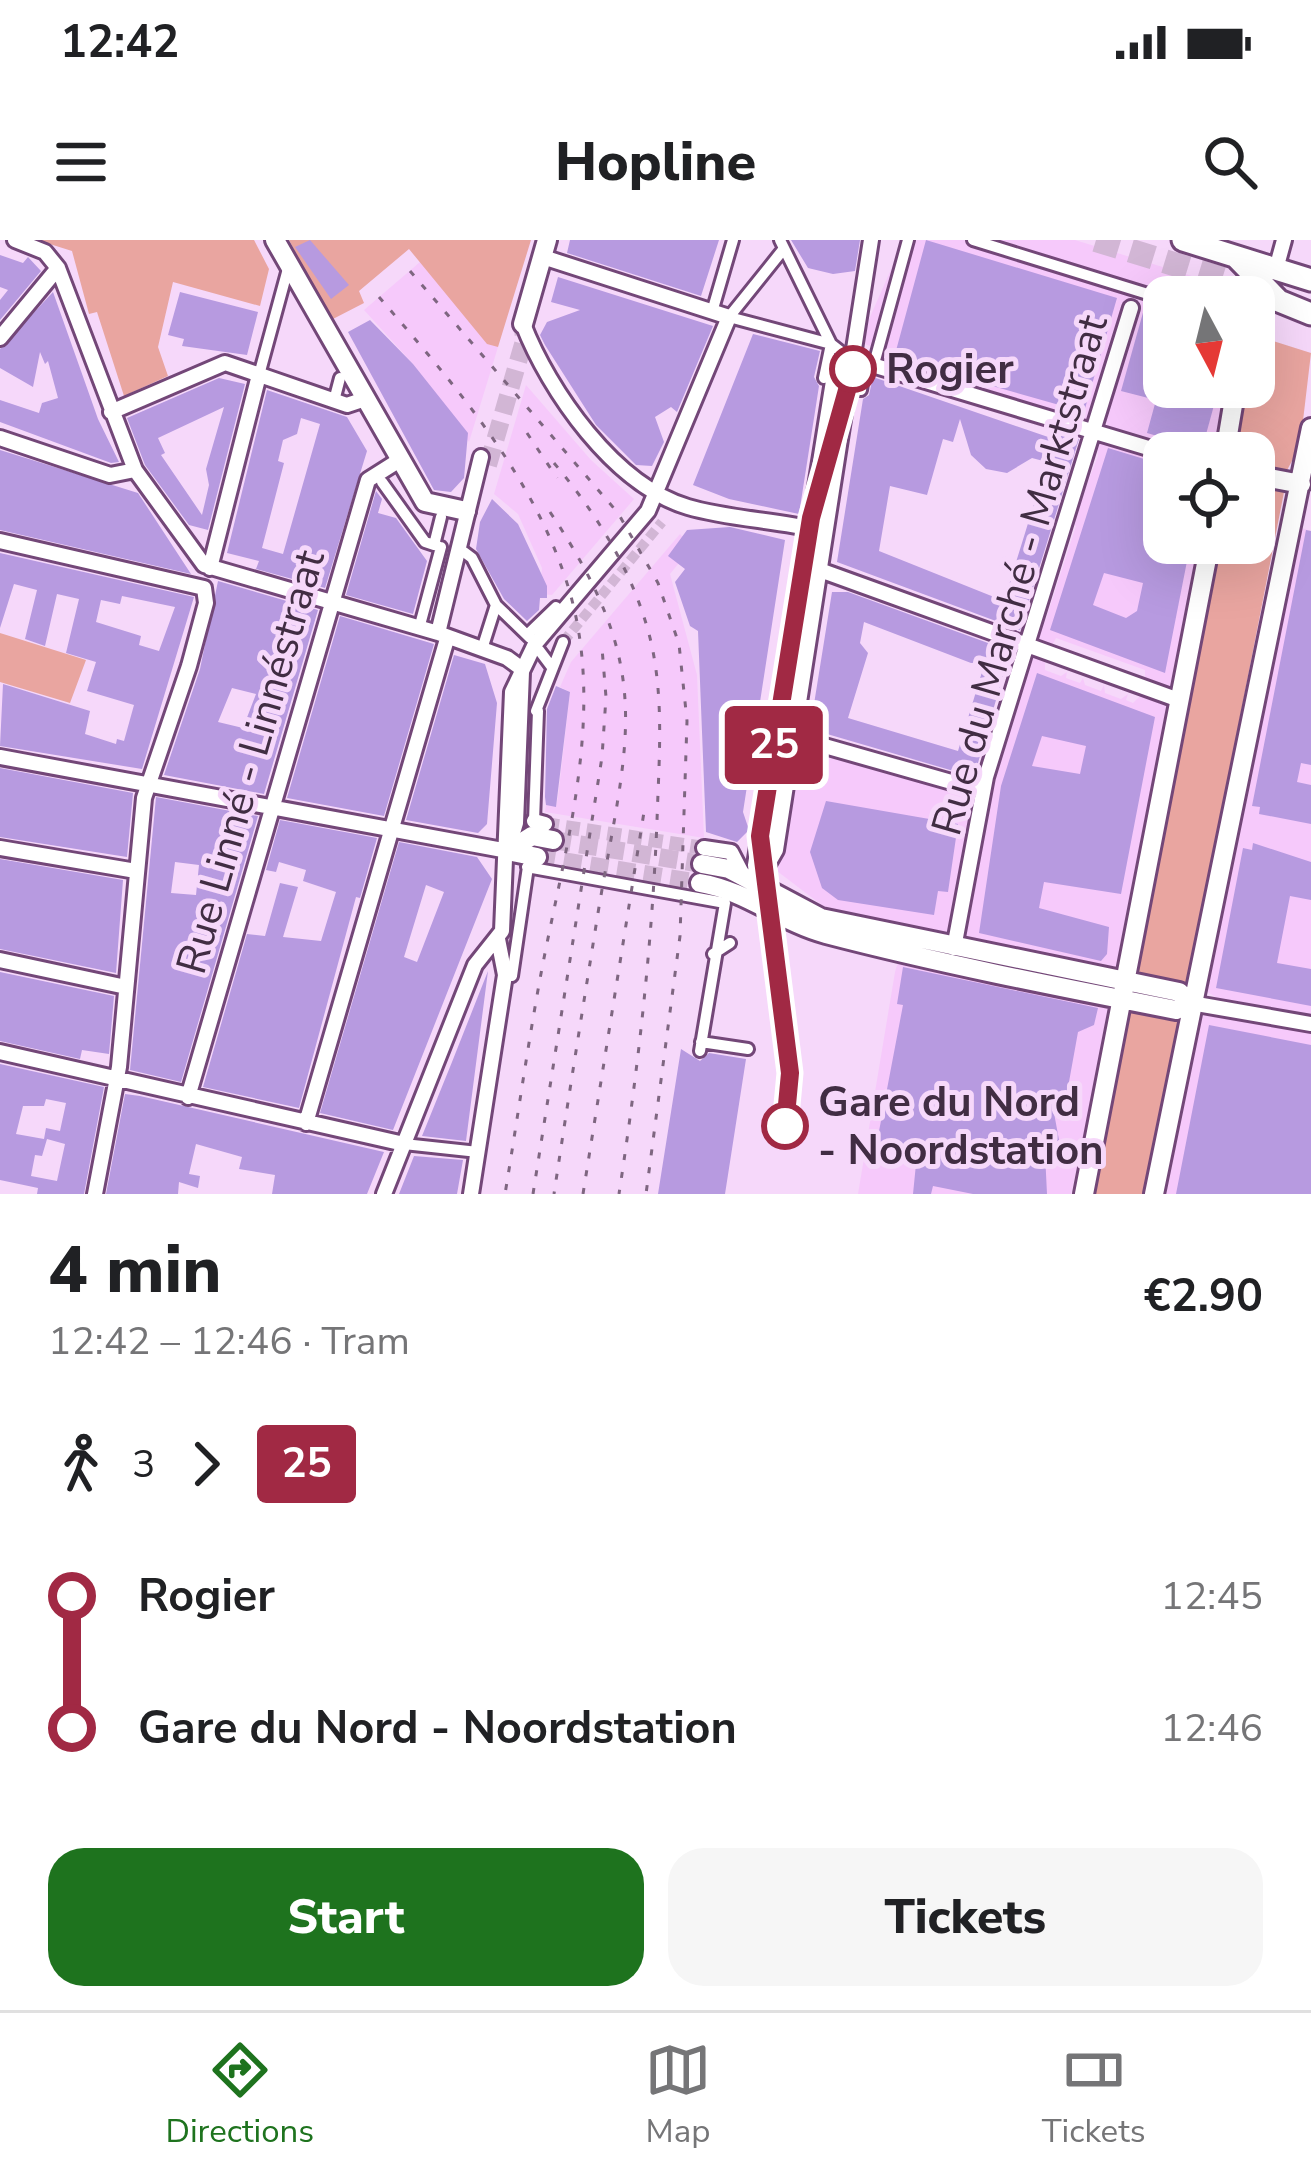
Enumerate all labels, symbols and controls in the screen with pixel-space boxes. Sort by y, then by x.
text: 12:42 [60,12,179,73]
text: Hopline [555,125,756,199]
icon: menu [48,129,114,195]
icon: search [1197,129,1263,195]
north arrow [1143,276,1275,408]
map controls [1143,276,1275,564]
street label: Rue du Marché - Marktstraat [918,308,1122,842]
place label: Rogier [886,341,1014,398]
marker: Rogier [831,347,875,391]
button: locate [1143,432,1275,564]
street label: Rue Linné - Linnéstraat [163,543,339,980]
line badge: 25 [720,706,828,784]
text: 25 [749,716,799,773]
place label: Gare du Nord - Noordstation [818,1074,1104,1179]
marker: Gare du Nord - Noordstation [763,1104,807,1148]
text: 4 min [48,1225,222,1315]
text: €2.90 [1144,1266,1263,1327]
text: 12:42 – 12:46 · Tram [48,1315,410,1368]
icon: walk [48,1431,114,1497]
icon: forward [173,1431,239,1497]
text: 25 [281,1435,332,1492]
text: 3 [132,1438,155,1491]
text: Rogier [138,1566,275,1627]
text: 12:45 [1161,1570,1263,1623]
text: Gare du Nord - Noordstation [138,1698,737,1759]
text: 12:46 [1161,1702,1263,1755]
button: Start [48,1848,644,1986]
button: Tickets [668,1848,1263,1986]
tab: Directions [165,2037,314,2154]
tab: Map [645,2037,711,2154]
tab: Tickets [1042,2037,1146,2154]

